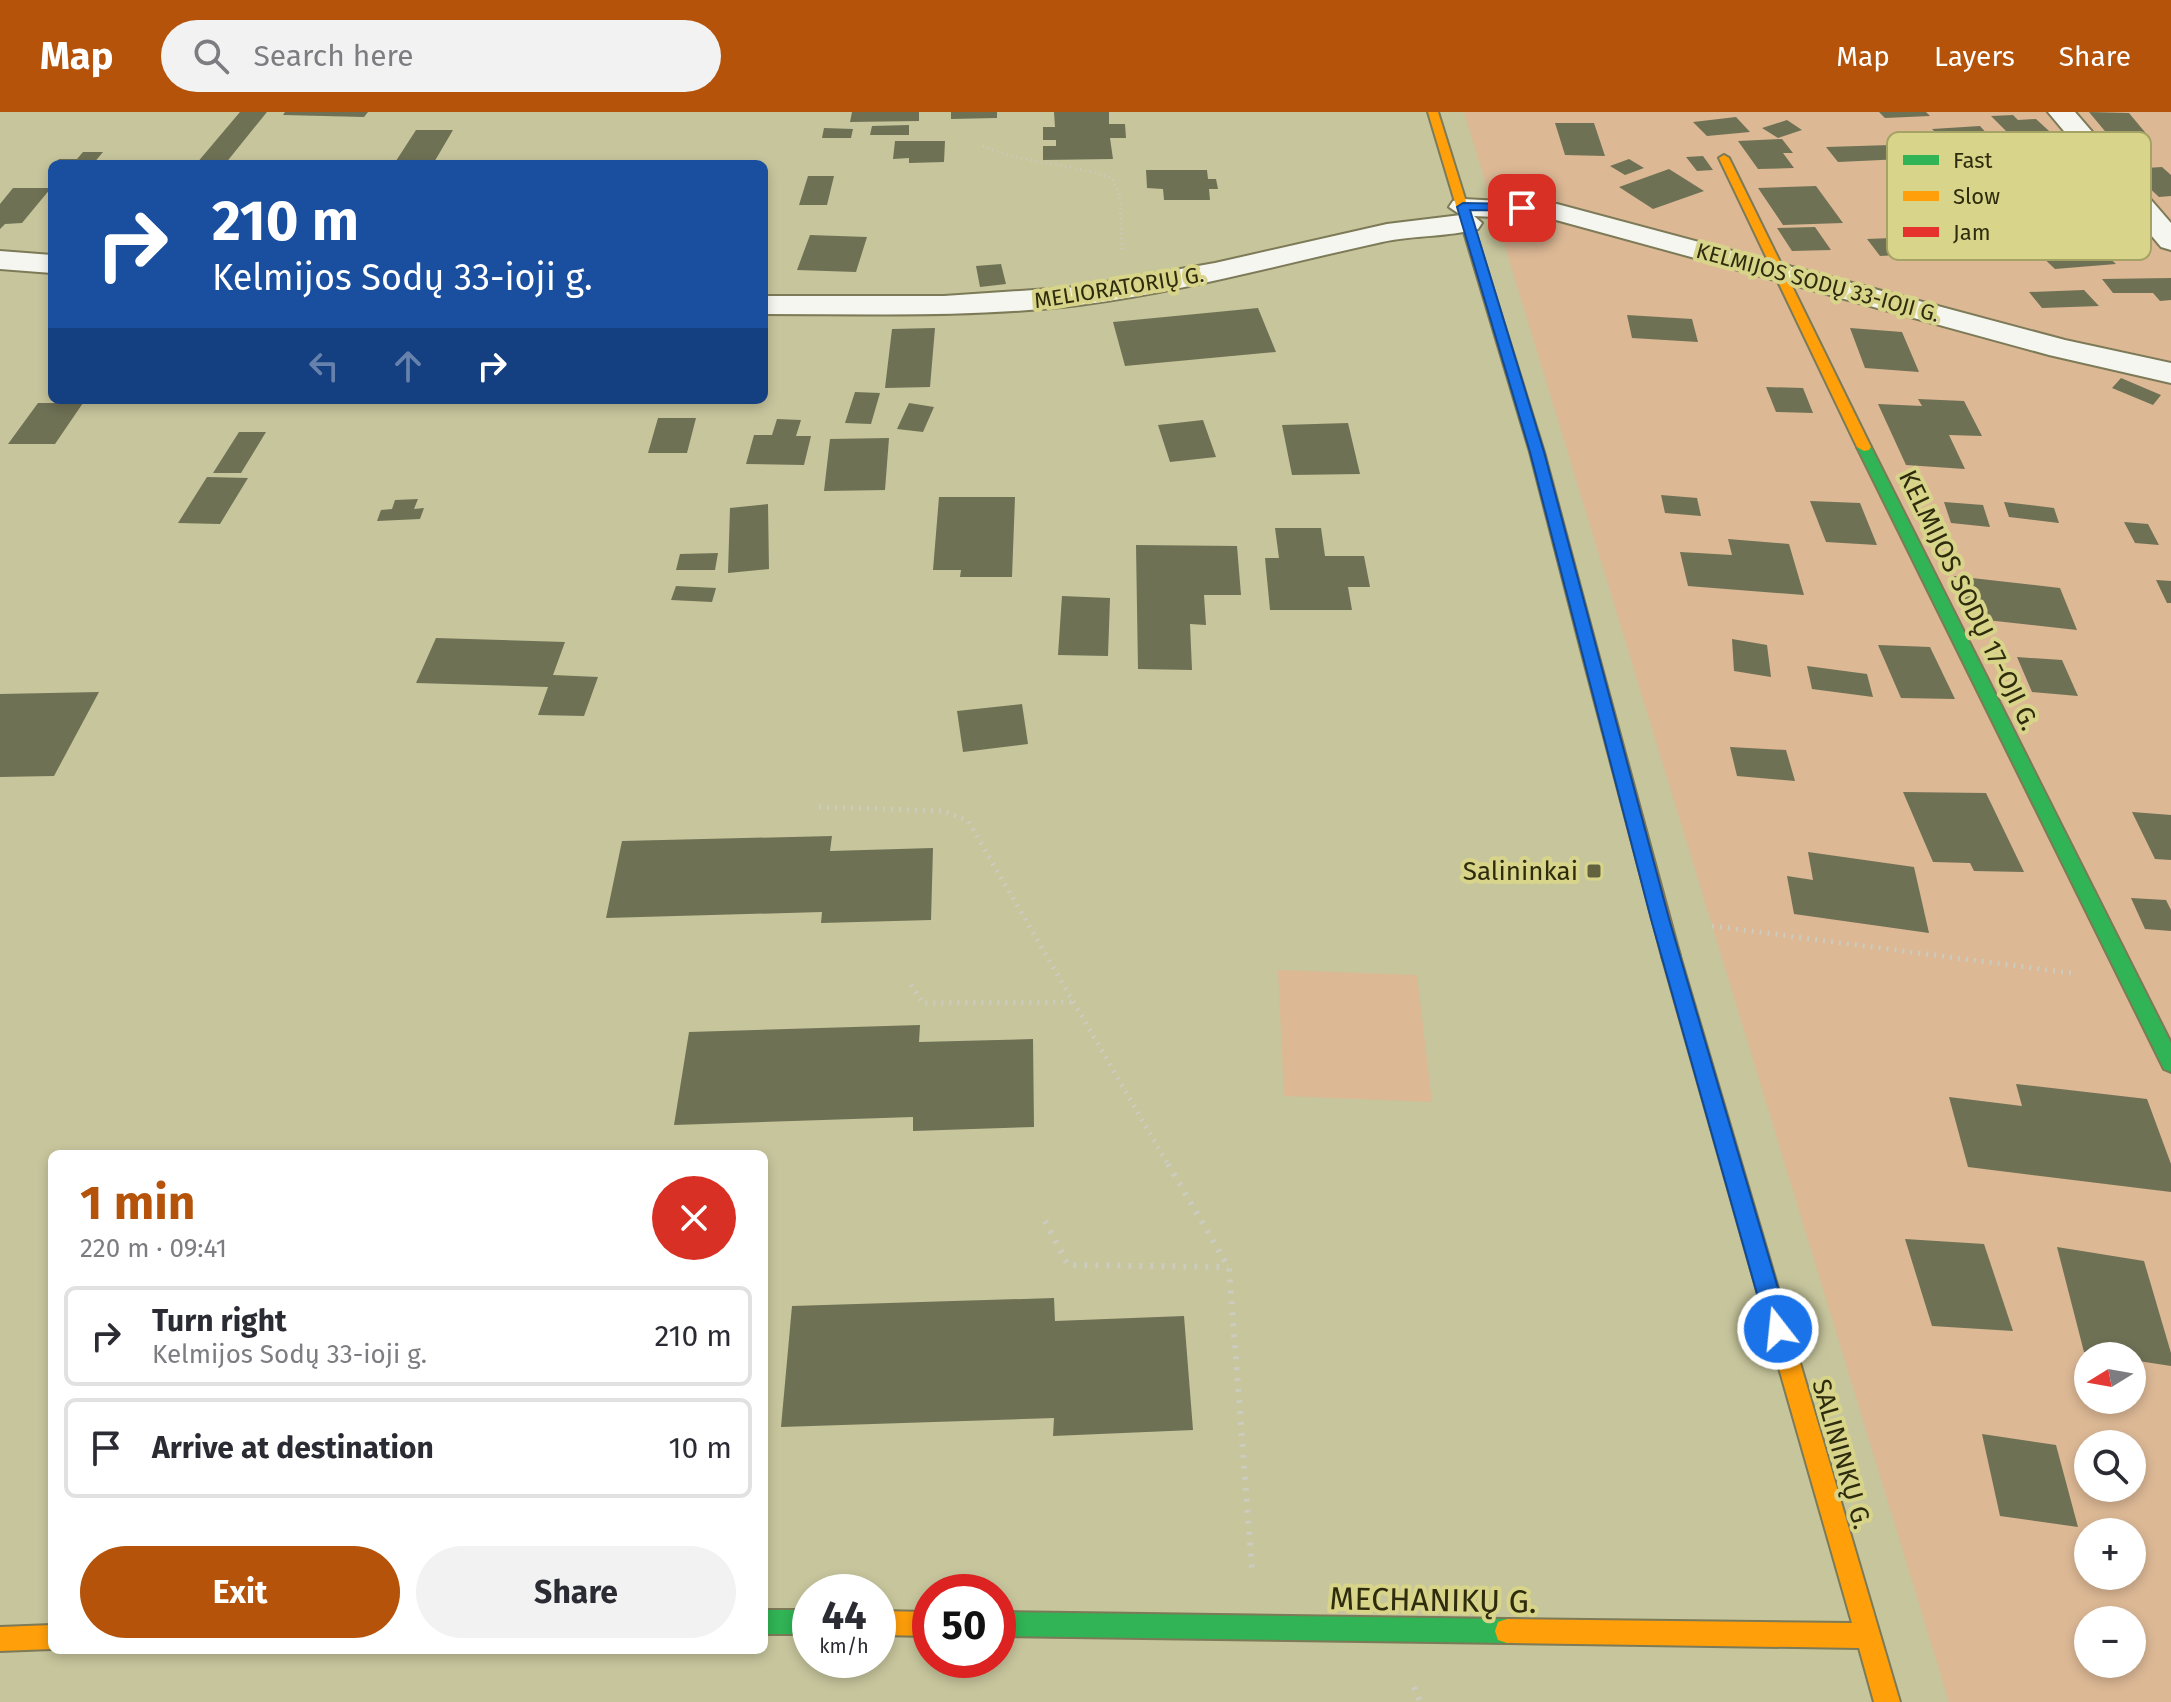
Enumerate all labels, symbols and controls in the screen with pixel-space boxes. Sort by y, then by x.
search box [161,20,721,92]
text: Map [40,33,113,79]
icon: search [189,34,233,78]
text: Search here [253,38,414,74]
text: Map [1836,40,1890,73]
text: Layers [1934,40,2015,73]
text: Share [2059,40,2131,73]
legend [1887,132,2151,260]
text: Fast [1953,147,1993,174]
pin [1488,174,1556,242]
text: Slow [1953,183,2000,210]
icon: arrive [1500,186,1544,230]
text: 210 m [212,188,359,255]
icon: right [80,192,184,296]
text: Jam [1953,219,1991,246]
street label: KELMIJOS SODŲ 33-IOJI G. [1693,237,1943,328]
text: Kelmijos Sodų 33-ioji g. [212,256,593,300]
street label: MELIORATORIŲ G. [1032,261,1206,314]
icon: left [302,344,346,388]
icon: ahead [386,344,430,388]
icon: right [470,344,514,388]
street label: KELMIJOS SODŲ 17-OJI G. [1892,465,2045,736]
place label: Salininkai [1463,856,1578,887]
marker: Salininkai [1585,862,1603,880]
text: 1 min [80,1174,195,1232]
button: close [652,1176,736,1260]
text: 220 m · 09:41 [80,1233,227,1264]
position arrow [1736,1287,1820,1371]
text: Turn right [152,1303,287,1339]
icon: right [84,1314,128,1358]
text: 210 m [655,1318,732,1354]
text: Kelmijos Sodų 33-ioji g. [152,1339,427,1370]
north arrow [2074,1342,2146,1414]
map controls [2074,1342,2146,1678]
street label: SALININKŲ G. [1805,1376,1878,1533]
icon: arrive [84,1426,128,1470]
text: Arrive at destination [152,1430,434,1466]
text: 10 m [669,1430,732,1466]
button: search [2074,1430,2146,1502]
button: + [2074,1518,2146,1590]
button: Exit [80,1546,400,1638]
button: Share [416,1546,736,1638]
speed limit sign: 50 [912,1574,1016,1678]
street label: MECHANIKŲ G. [1329,1579,1537,1621]
text: 44 [821,1592,867,1640]
button: − [2074,1606,2146,1678]
text: km/h [819,1634,869,1658]

